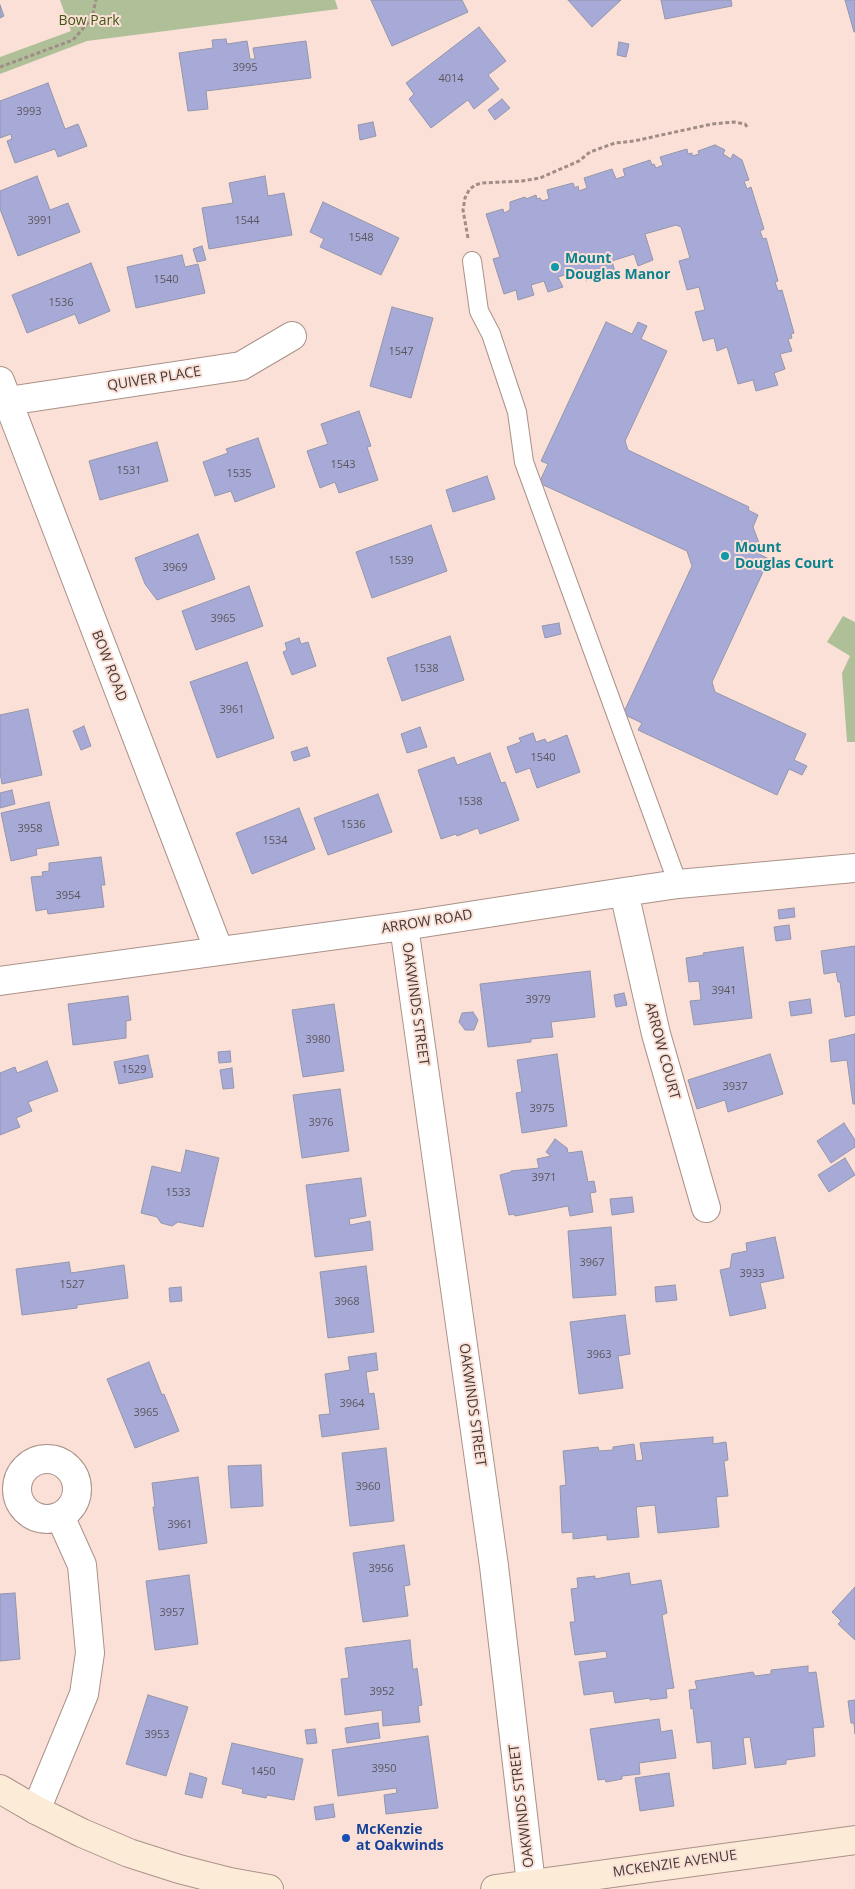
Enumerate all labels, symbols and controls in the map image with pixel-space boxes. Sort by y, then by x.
park label: Bow Park [58,13,120,29]
house number: 3995 [232,61,258,75]
house number: 4014 [438,72,464,86]
house number: 3993 [16,105,42,119]
house number: 3991 [27,214,53,228]
house number: 1544 [234,214,260,228]
house number: 1548 [348,231,374,245]
place label: Mount Douglas Manor [565,251,670,284]
marker: Mount Douglas Manor [549,261,561,273]
house number: 1540 [153,273,179,287]
house number: 1536 [48,296,74,310]
house number: 1547 [388,345,414,359]
street label: QUIVER PLACE [106,363,202,395]
house number: 1543 [330,458,356,472]
house number: 1531 [116,464,142,478]
house number: 1535 [226,467,252,481]
place label: Mount Douglas Court [735,540,834,572]
marker: Mount Douglas Court [719,550,731,562]
house number: 1539 [388,554,414,568]
house number: 3969 [162,561,188,575]
house number: 3965 [210,612,236,626]
street label: BOW ROAD [88,628,130,704]
house number: 1538 [413,662,439,676]
house number: 3961 [219,703,245,717]
house number: 1540 [530,751,556,765]
house number: 1538 [457,795,483,809]
house number: 1536 [340,818,366,832]
house number: 3958 [17,822,43,836]
house number: 1534 [262,834,288,848]
house number: 3954 [55,889,81,903]
street label: ARROW ROAD [380,906,474,938]
street label: OAKWINDS STREET [398,941,432,1067]
house number: 3941 [711,984,737,998]
house number: 3979 [525,993,551,1007]
street label: ARROW COURT [641,1001,683,1101]
house number: 3980 [305,1033,331,1047]
house number: 1529 [121,1063,147,1077]
house number: 3937 [722,1080,748,1094]
house number: 3975 [529,1102,555,1116]
house number: 3976 [308,1116,334,1130]
house number: 3971 [531,1171,557,1185]
house number: 1533 [165,1186,191,1200]
house number: 3967 [579,1256,605,1270]
house number: 3933 [739,1267,765,1281]
house number: 1527 [59,1278,85,1292]
house number: 3968 [334,1295,360,1309]
street label: OAKWINDS STREET [455,1342,489,1468]
house number: 3963 [586,1348,612,1362]
house number: 3964 [339,1397,365,1411]
house number: 3965 [133,1406,159,1420]
house number: 3960 [355,1480,381,1494]
house number: 3961 [167,1518,193,1532]
house number: 3956 [368,1562,394,1576]
house number: 3957 [159,1606,185,1620]
house number: 3952 [369,1685,395,1699]
house number: 3953 [144,1728,170,1742]
street label: OAKWINDS STREET [506,1743,538,1869]
house number: 3950 [371,1762,397,1776]
house number: 1450 [250,1765,276,1779]
place label: McKenzie at Oakwinds [356,1822,444,1854]
marker: McKenzie at Oakwinds [340,1832,352,1844]
street label: MCKENZIE AVENUE [612,1847,738,1881]

